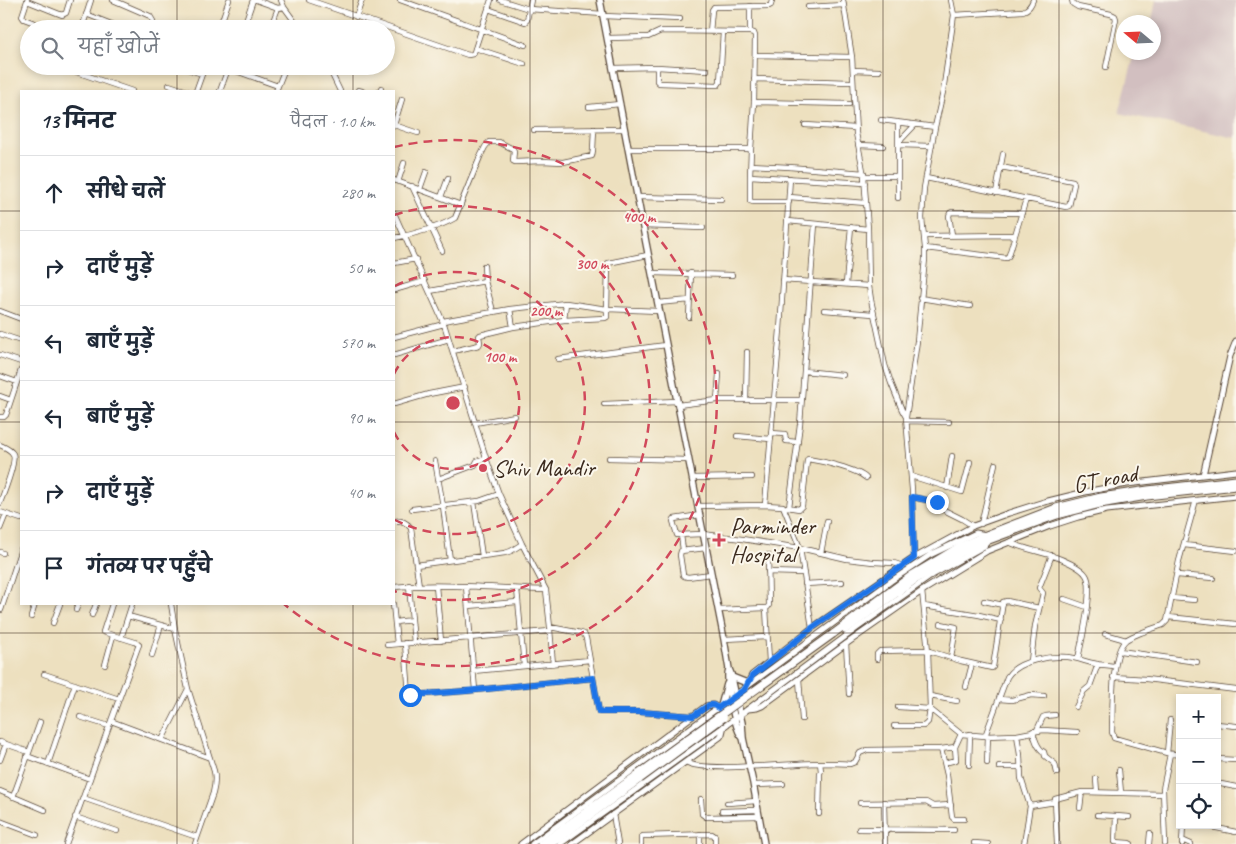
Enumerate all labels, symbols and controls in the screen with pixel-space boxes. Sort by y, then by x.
north arrow [1116,15,1161,60]
search box [20,20,395,75]
icon: search [38,34,66,62]
text: यहाँ खोजें [78,35,159,59]
text: 13 मिनट [40,108,115,134]
text: पैदल · 1.0 km [290,112,375,132]
icon: ahead [40,179,68,207]
text: सीधे चलें [87,180,165,204]
text: 280 m [341,183,375,203]
text: 400 m [623,208,657,227]
icon: right [40,254,68,282]
text: दाएँ मुड़ें [87,255,153,279]
text: 300 m [576,255,610,274]
text: 50 m [348,258,375,278]
text: 200 m [530,302,564,321]
icon: left [40,329,68,357]
text: बाएँ मुड़ें [87,330,153,354]
text: 570 m [341,333,375,353]
text: 100 m [484,348,518,367]
centre of rings [444,394,462,412]
icon: left [40,404,68,432]
text: बाएँ मुड़ें [87,405,153,429]
text: 90 m [348,408,375,428]
place label: Shiv Mandir [493,453,597,483]
street label: GT road [1070,457,1143,500]
marker: Shiv Mandir [477,462,489,474]
icon: right [40,479,68,507]
text: दाएँ मुड़ें [87,480,153,504]
text: 40 m [348,483,375,503]
route end [926,491,949,514]
place label: Parminder Hospital [730,511,818,569]
marker: Parminder Hospital [712,533,726,547]
icon: arrive [40,554,68,582]
text: गंतव्य पर पहुँचे [87,555,212,579]
route start [399,684,422,707]
map controls [1176,694,1221,829]
button: + [1176,694,1221,739]
button: − [1176,739,1221,784]
button: locate [1176,784,1221,829]

